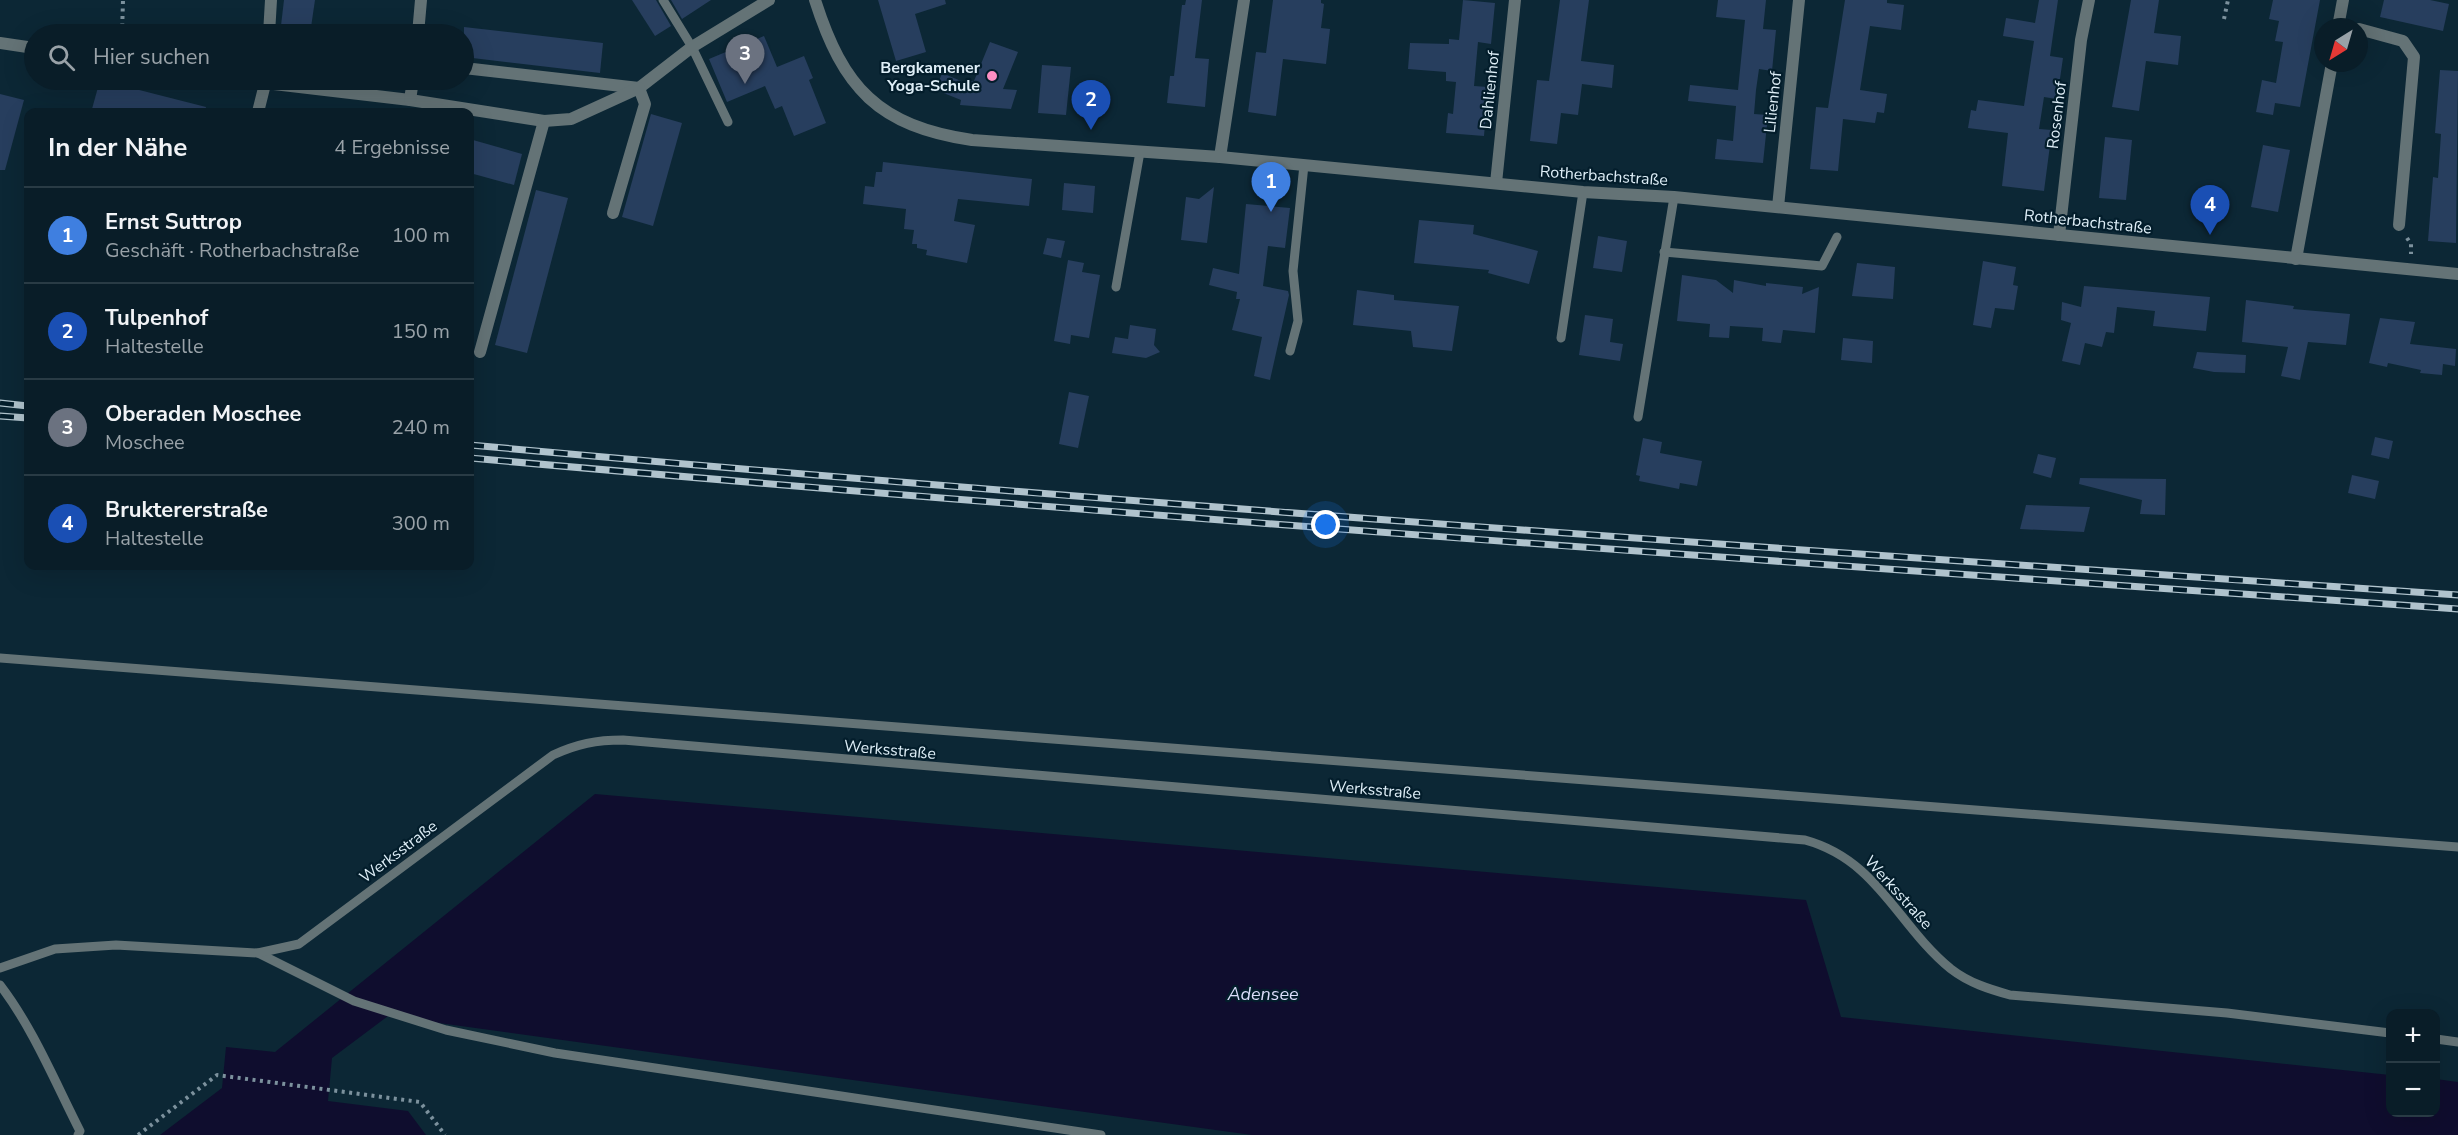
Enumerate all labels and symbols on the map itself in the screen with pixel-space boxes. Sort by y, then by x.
north arrow [2314,18,2368,72]
pin: 3 [726,34,764,84]
street label: Dahlienhof [1475,49,1505,130]
place label: Bergkamener Yoga-Schule [880,57,981,97]
marker: Bergkamener Yoga-Schule [985,69,999,83]
street label: Lilienhof [1759,70,1787,134]
street label: Rosenhof [2042,79,2072,150]
pin: 2 [1072,80,1110,130]
street label: Rotherbachstraße [1539,161,1669,191]
pin: 1 [1252,162,1290,212]
pin: 4 [2190,186,2230,235]
street label: Rotherbachstraße [2023,204,2153,240]
your location [1311,510,1340,539]
street label: Werksstraße [843,735,937,765]
street label: Werksstraße [1328,775,1422,805]
street label: Werksstraße [355,815,442,888]
street label: Werksstraße [1859,851,1937,934]
water label: Adensee [1226,982,1299,1006]

